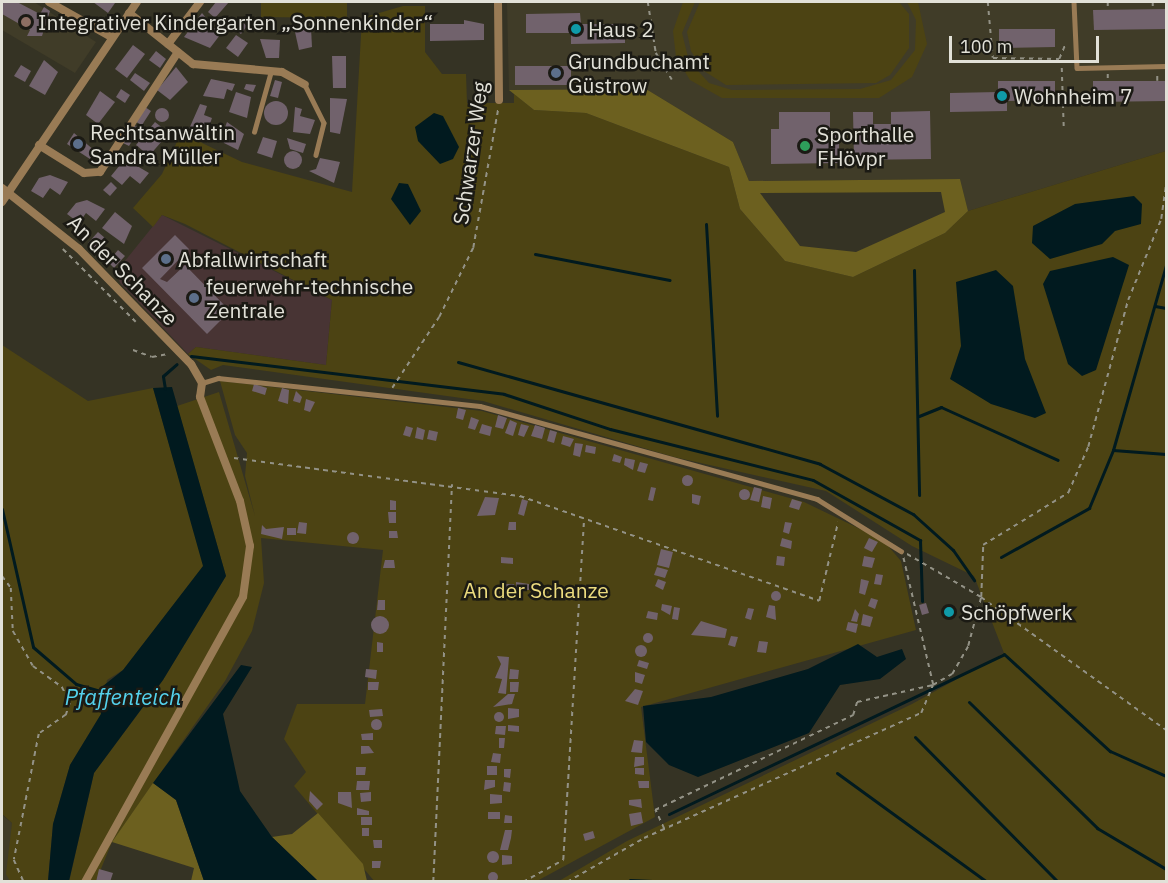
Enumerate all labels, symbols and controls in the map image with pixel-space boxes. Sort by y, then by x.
place label: Integrativer Kindergarten „Sonnenkinder“ [38,9,433,35]
marker: Integrativer Kindergarten „Sonnenkinder“ [19,15,33,29]
place label: Haus 2 [588,16,654,42]
marker: Haus 2 [569,22,583,36]
scale bar [952,24,1102,62]
text: 100 m [960,35,1012,58]
place label: Grundbuchamt Güstrow [568,48,710,98]
marker: Grundbuchamt Güstrow [549,66,563,80]
street label: Schwarzer Weg [447,80,493,226]
place label: Wohnheim 7 [1014,83,1133,109]
marker: Wohnheim 7 [995,89,1009,103]
place label: Rechtsanwältin Sandra Müller [90,119,235,169]
place label: Sporthalle FHövpr [817,121,914,171]
marker: Rechtsanwältin Sandra Müller [71,137,85,151]
marker: Sporthalle FHövpr [798,139,812,153]
street label: An der Schanze [63,210,183,330]
place label: Abfallwirtschaft [178,246,327,272]
marker: Abfallwirtschaft [159,252,173,266]
place label: feuerwehr-technische Zentrale [206,273,413,323]
marker: feuerwehr-technische Zentrale [187,291,201,305]
park label: An der Schanze [463,577,609,603]
place label: Schöpfwerk [961,599,1073,625]
marker: Schöpfwerk [942,605,956,619]
water label: Pfaffenteich [65,684,181,710]

